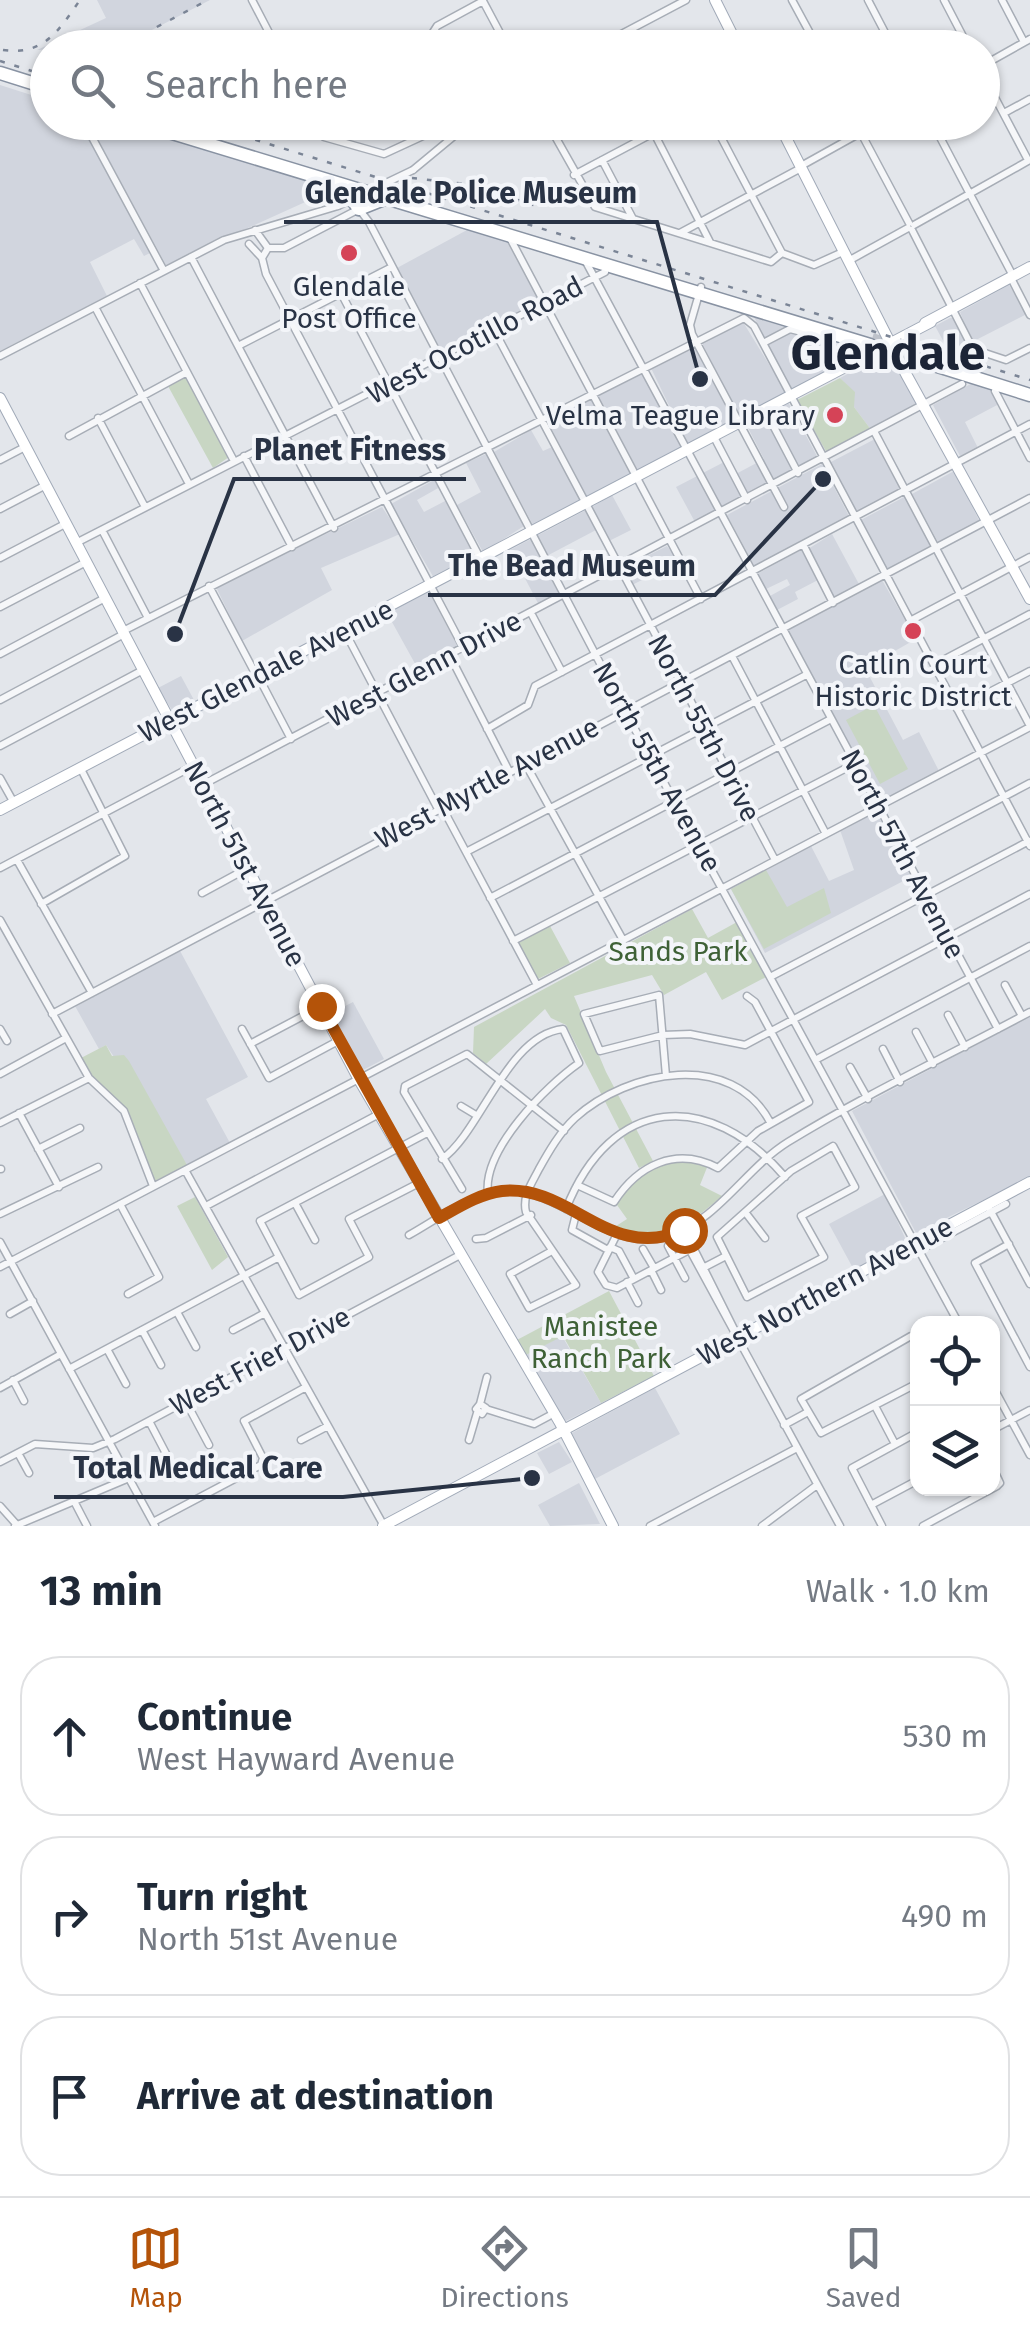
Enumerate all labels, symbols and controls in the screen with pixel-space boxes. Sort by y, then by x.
search box [30,30,1000,140]
icon: search [65,58,120,113]
text: Search here [145,62,348,108]
callout: Glendale Police Museum [284,162,657,222]
text: Glendale Police Museum [305,175,637,211]
marker: Glendale Post Office [338,242,360,264]
street label: West Ocotillo Road [361,269,589,411]
place label: Glendale Post Office [281,270,417,335]
district label: Glendale [791,324,985,382]
place label: Velma Teague Library [546,399,815,432]
marker: Velma Teague Library [824,404,846,426]
callout: Planet Fitness [234,419,466,479]
text: Planet Fitness [254,432,446,468]
callout: The Bead Museum [428,535,715,595]
text: The Bead Museum [448,548,696,584]
street label: West Glendale Avenue [133,592,399,750]
street label: West Glenn Drive [321,604,527,734]
marker: Catlin Court Historic District [902,620,924,642]
street label: North 55th Drive [641,629,767,827]
place label: Catlin Court Historic District [815,648,1012,713]
street label: North 55th Avenue [586,656,728,878]
street label: West Myrtle Avenue [370,710,604,856]
street label: North 57th Avenue [834,743,972,965]
street label: North 51st Avenue [177,755,313,973]
park label: Sands Park [608,935,748,968]
route end [299,984,345,1030]
route start [662,1208,708,1254]
street label: West Northern Avenue [692,1210,958,1372]
street label: West Frier Drive [164,1300,356,1422]
park label: Manistee Ranch Park [531,1310,672,1375]
map controls [910,1316,1000,1496]
button: locate [910,1316,1000,1406]
button: layers [910,1406,1000,1496]
callout: Total Medical Care [54,1437,343,1497]
text: Total Medical Care [73,1450,323,1486]
text: 13 min [40,1566,163,1616]
text: Walk · 1.0 km [806,1572,990,1610]
text: Continue [137,1694,292,1740]
icon: ahead [42,1709,97,1764]
text: 530 m [902,1717,988,1755]
text: West Hayward Avenue [137,1740,455,1778]
text: Turn right [137,1874,307,1920]
icon: right [42,1889,97,1944]
text: 490 m [901,1897,988,1935]
text: North 51st Avenue [137,1920,398,1958]
icon: arrive [42,2069,97,2124]
text: Arrive at destination [137,2073,494,2119]
tab: Map [128,2221,183,2314]
tab: Directions [440,2221,569,2314]
tab: Saved [826,2221,902,2314]

